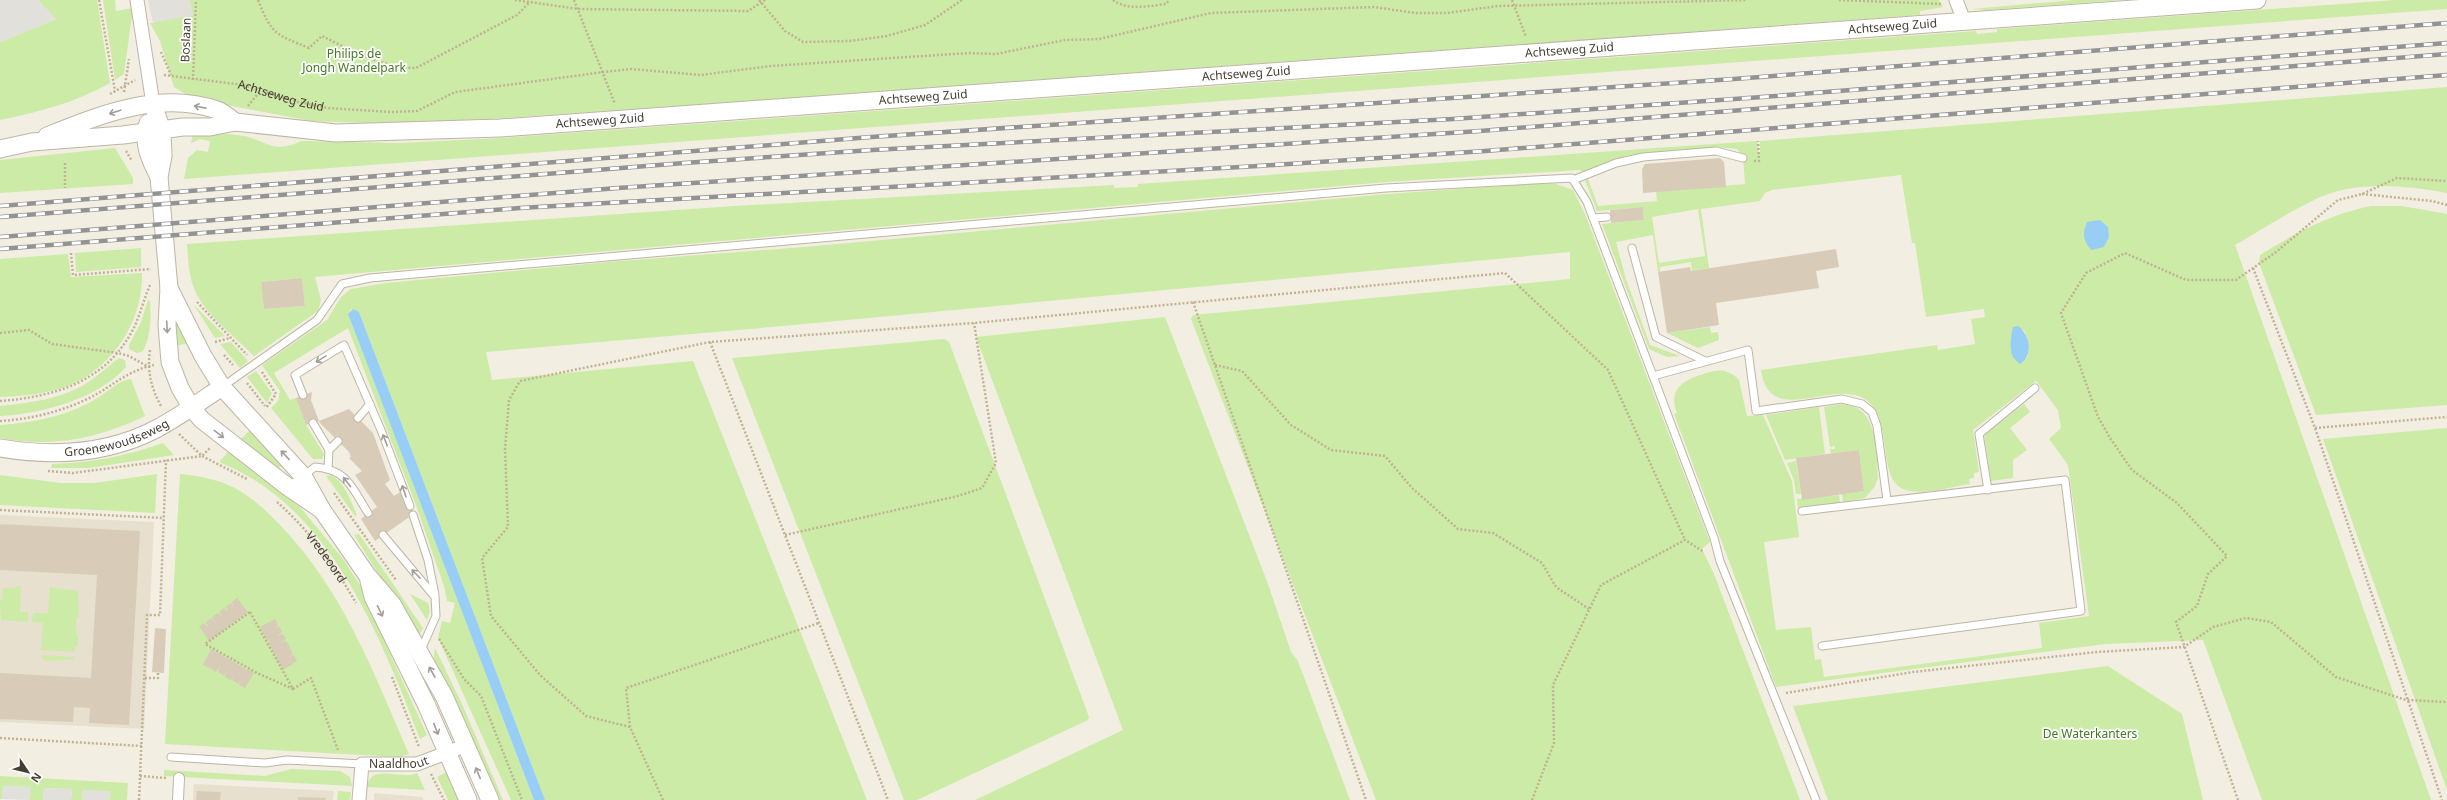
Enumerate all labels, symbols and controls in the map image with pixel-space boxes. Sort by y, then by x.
street label: Achtseweg Zuid [1848,14,1938,38]
street label: Boslaan [176,17,195,63]
street label: Achtseweg Zuid [1524,38,1614,61]
park label: Philips de Jongh Wandelpark [301,45,406,76]
street label: Achtseweg Zuid [1201,61,1291,85]
street label: Achtseweg Zuid [237,75,326,115]
street label: Achtseweg Zuid [878,85,968,108]
one-way arrow [194,103,207,111]
one-way arrow [109,109,122,116]
street label: Achtseweg Zuid [555,109,645,132]
one-way arrow [163,320,171,333]
one-way arrow [315,355,327,363]
street label: Groenewoudseweg [64,415,172,460]
one-way arrow [213,430,224,438]
one-way arrow [380,434,388,446]
one-way arrow [280,450,289,460]
one-way arrow [343,476,352,487]
one-way arrow [400,485,408,497]
street label: Vredeoord [302,528,351,586]
one-way arrow [411,569,420,579]
one-way arrow [377,605,384,617]
one-way arrow [427,667,435,679]
one-way arrow [433,722,441,734]
park label: De Waterkanters [2043,725,2138,742]
street label: Naaldhout [369,751,431,772]
north arrow [8,752,48,792]
one-way arrow [474,767,482,779]
text: N [28,770,45,786]

